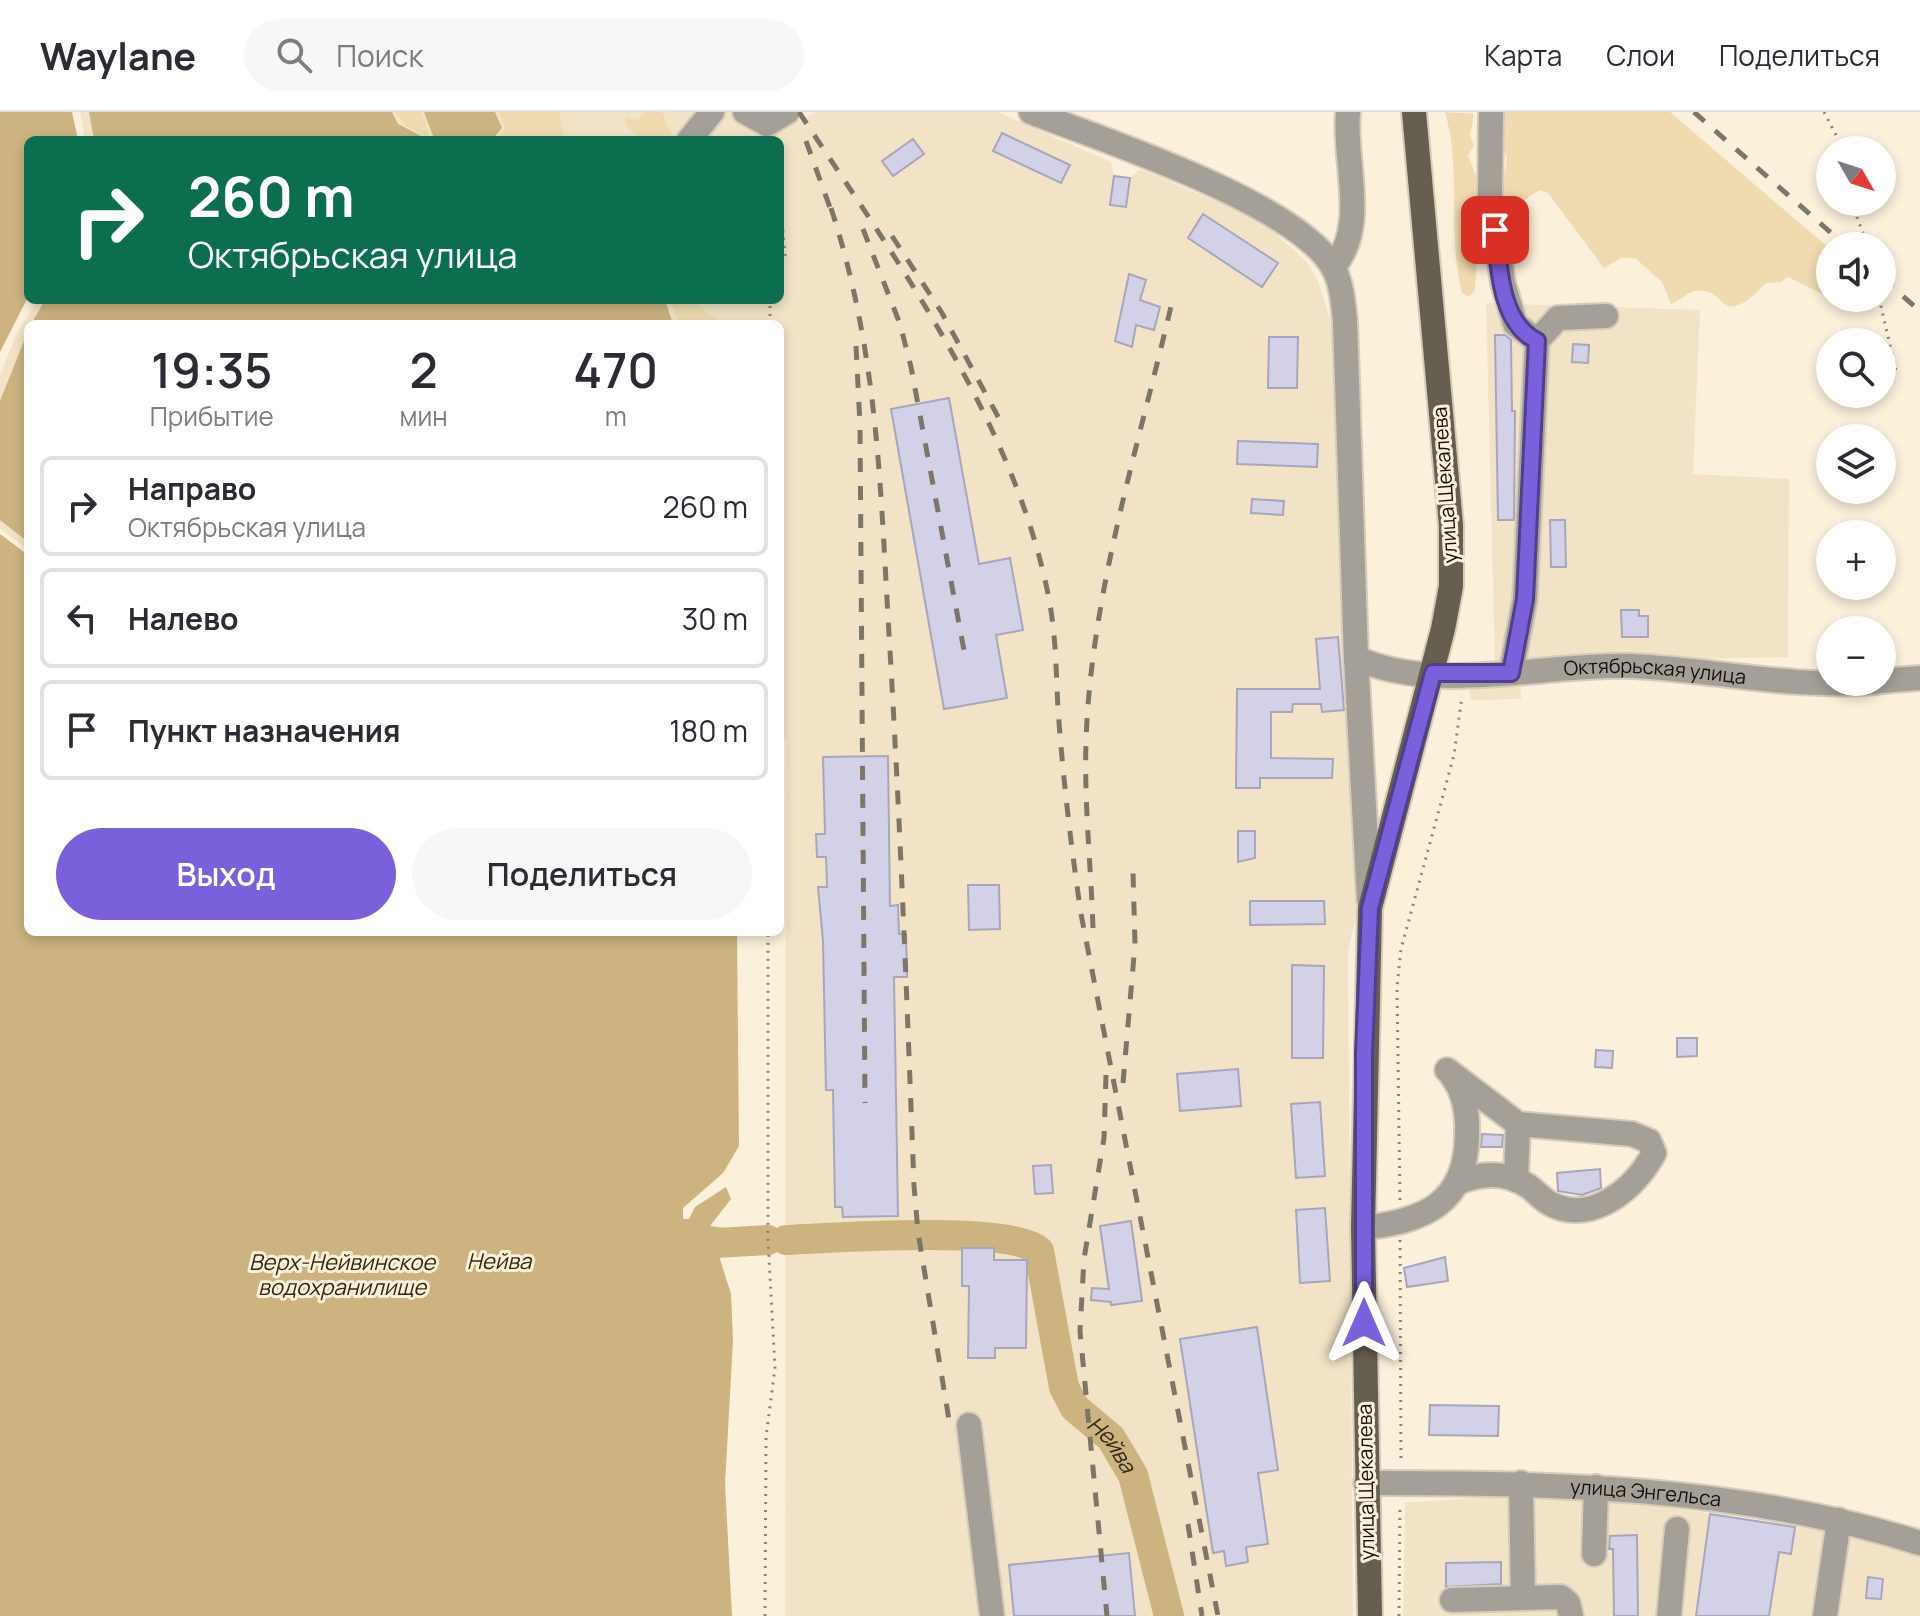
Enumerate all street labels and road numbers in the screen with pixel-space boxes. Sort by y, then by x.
street label: улица Щекалева [1426,406,1463,564]
street label: Октябрьская улица [1562,652,1748,690]
street label: улица Щекалева [1351,1403,1380,1561]
street label: улица Энгельса [1569,1473,1723,1513]

